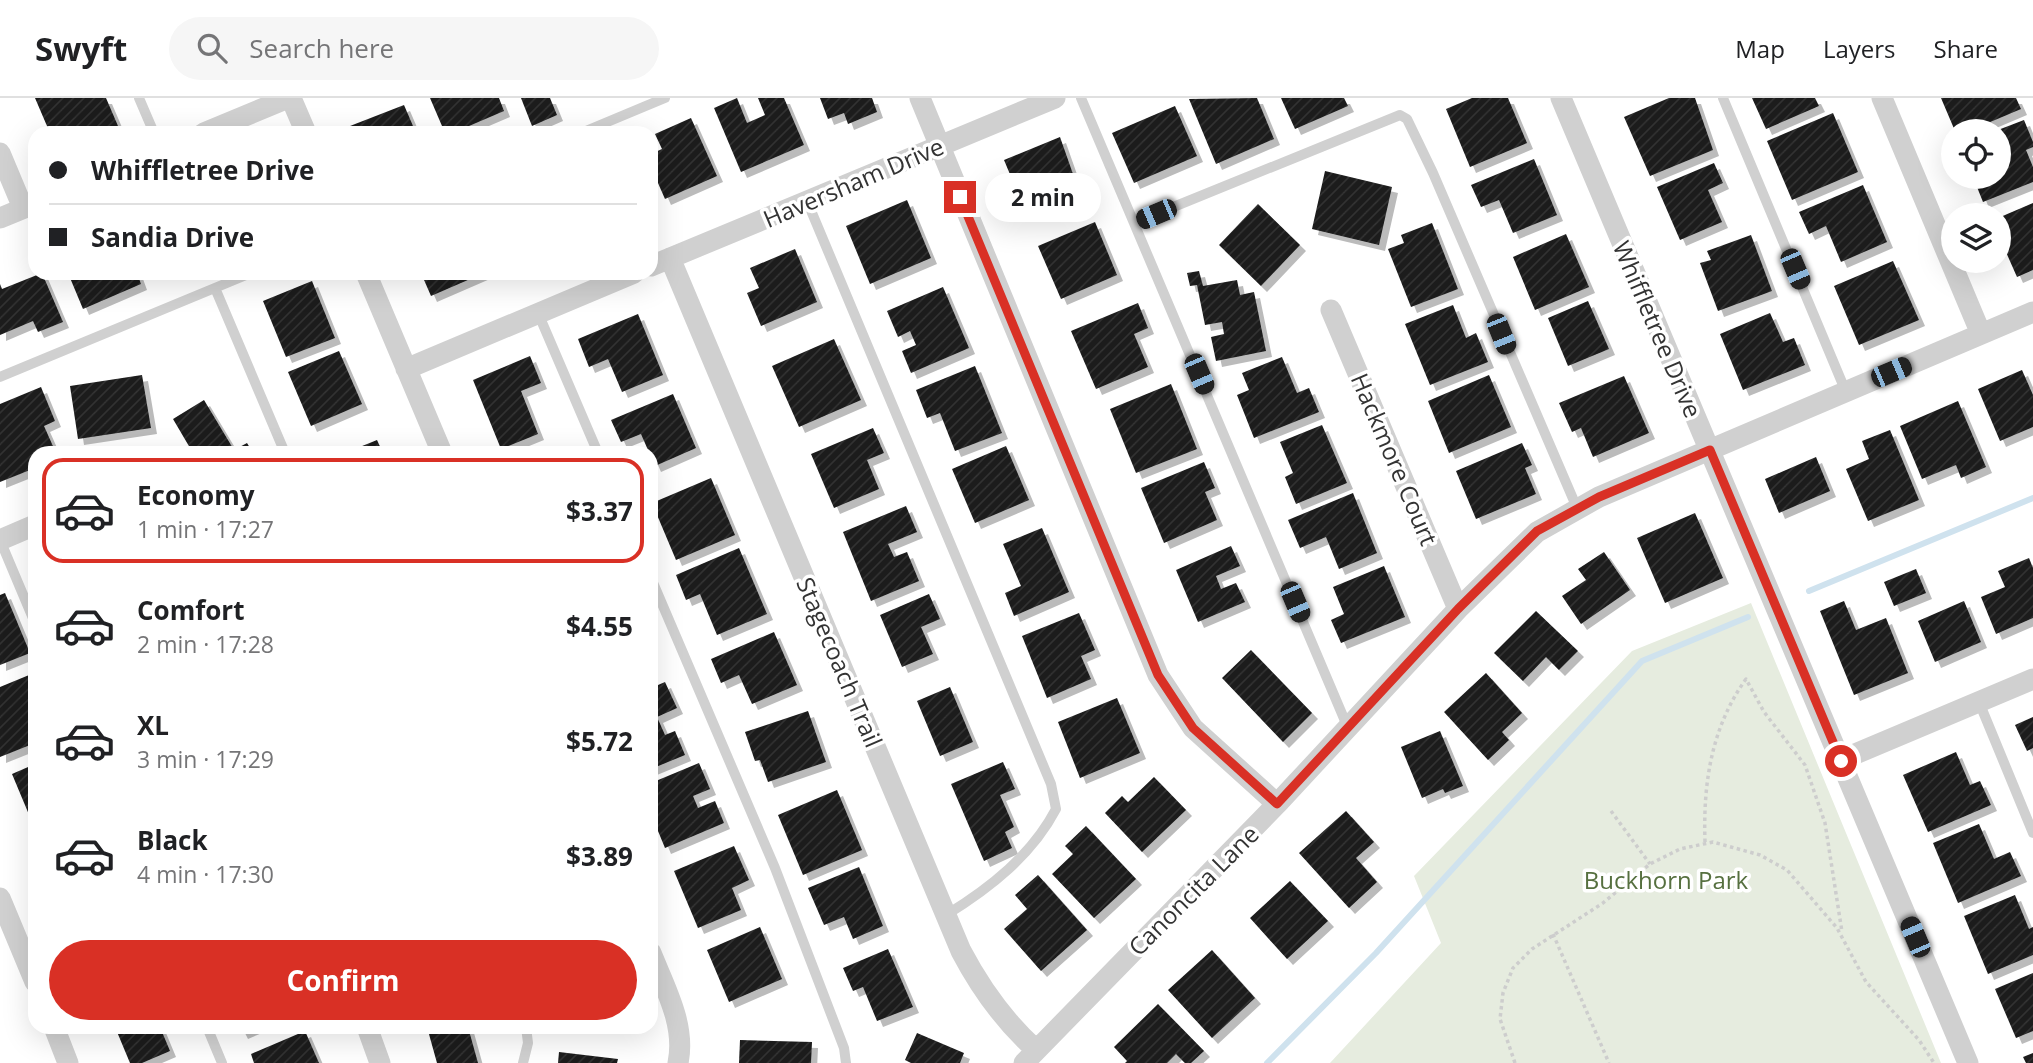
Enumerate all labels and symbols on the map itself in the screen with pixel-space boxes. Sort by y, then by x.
street label: Haversham Drive [758,129,948,235]
callout: 2 min [984,172,1100,222]
route end [944,181,976,213]
car [1133,196,1180,232]
street label: Whiffletree Drive [1606,236,1710,422]
car [1778,246,1813,292]
car [1484,311,1519,357]
car [1182,351,1217,397]
car [1868,354,1915,390]
street label: Hackmore Court [1344,368,1446,550]
street label: Stagecoach Trail [789,572,891,752]
car [1278,579,1313,625]
route start [1825,745,1857,777]
street label: Canoncita Lane [1120,817,1266,963]
park label: Buckhorn Park [1584,863,1749,896]
car [1898,914,1933,960]

